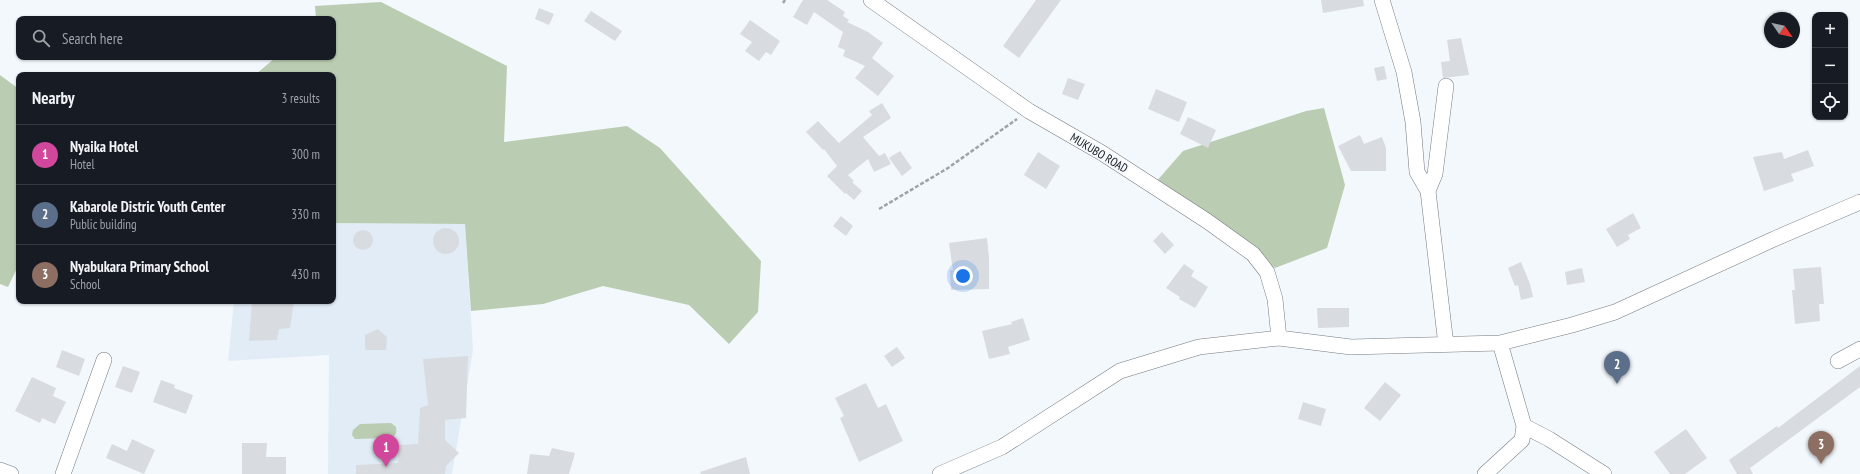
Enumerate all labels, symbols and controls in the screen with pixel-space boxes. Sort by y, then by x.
north arrow [1764,12,1800,48]
map controls [1812,12,1848,120]
button: + [1812,12,1848,48]
search box [16,16,336,60]
icon: search [30,27,52,49]
text: Search here [62,29,123,48]
button: − [1812,48,1848,84]
button: locate [1812,84,1848,120]
text: Nearby [32,87,75,109]
text: 3 results [281,90,320,107]
street label: MUKUBO ROAD [1068,130,1131,176]
text: Nyaika Hotel [70,137,138,156]
text: 1 [42,146,48,163]
text: 300 m [291,146,320,163]
text: Hotel [70,156,94,173]
text: Kabarole Distric Youth Center [70,197,225,216]
text: 2 [42,206,48,223]
text: 330 m [291,206,320,223]
text: Public building [70,216,137,233]
text: Nyabukara Primary School [70,257,209,276]
text: 3 [42,266,48,283]
text: 430 m [291,266,320,283]
your location [953,266,973,286]
text: School [70,276,100,293]
pin: 2 [1604,351,1630,384]
pin: 3 [1808,431,1834,464]
pin: 1 [373,434,399,467]

